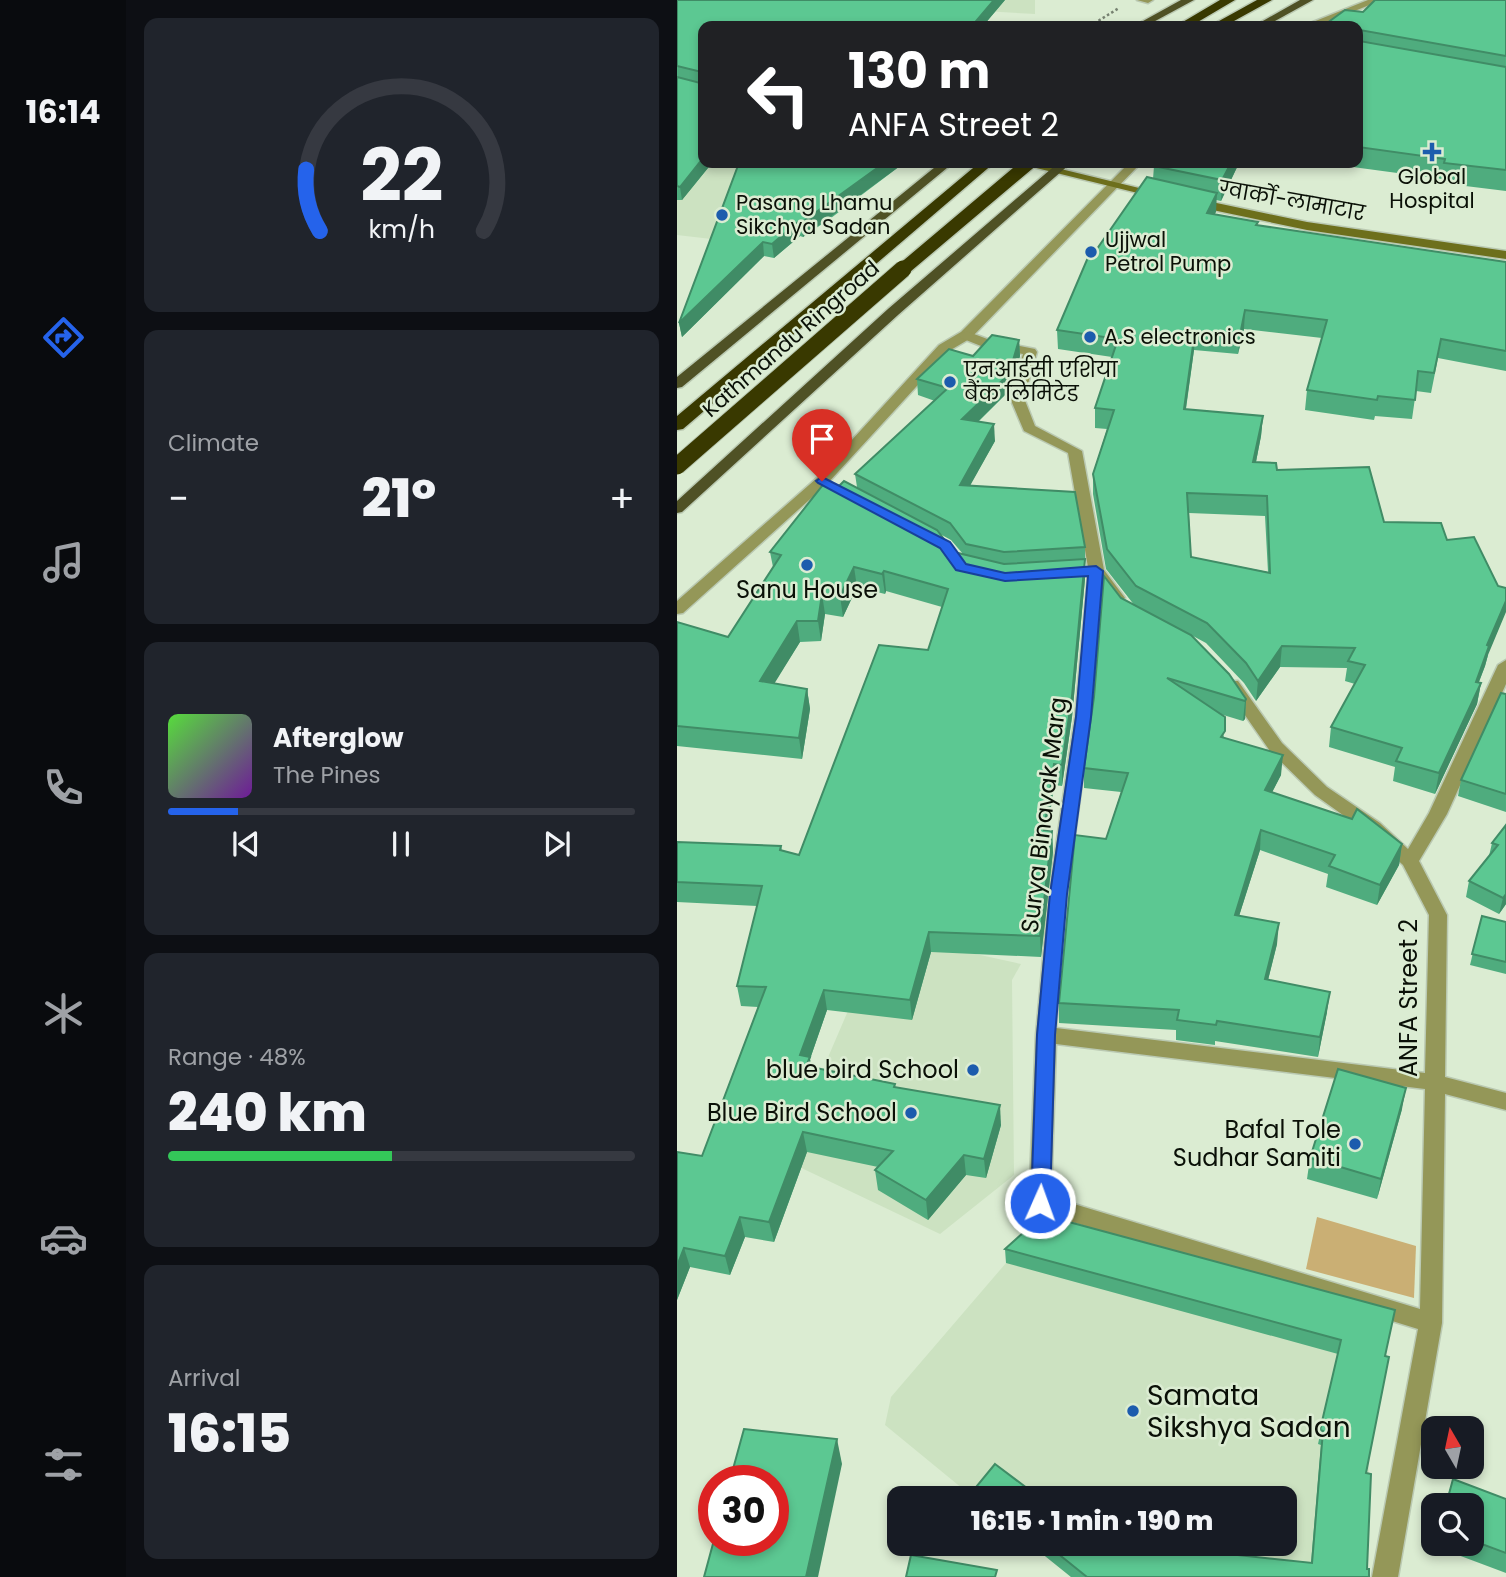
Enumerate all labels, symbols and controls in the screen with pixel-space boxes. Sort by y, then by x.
text: 130 m [848,37,990,105]
icon: left [733,49,824,140]
text: 16:14 [25,89,101,134]
text: ANFA Street 2 [848,102,1059,147]
text: 22 [360,125,443,226]
marker: Global Hospital [1422,142,1442,162]
place label: Global Hospital [1389,162,1475,215]
street label: ग्वार्को-लामाटार [1216,173,1368,228]
place label: Pasang Lhamu Sikchya Sadan [736,188,893,241]
marker: Pasang Lhamu Sikchya Sadan [714,207,730,223]
text: km/h [368,212,435,247]
place label: Ujjwal Petrol Pump [1105,225,1231,278]
marker: Ujjwal Petrol Pump [1083,244,1099,260]
street label: Kathmandu Ringroad [696,254,885,424]
icon: directions [39,313,88,362]
place label: A.S electronics [1104,322,1256,351]
marker: A.S electronics [1082,329,1098,345]
place label: एनआईसी एशिया बैंक लिमिटेड [963,355,1118,408]
marker: एनआईसी एशिया बैंक लिमिटेड [942,374,958,390]
pin [792,409,852,481]
icon: arrive [803,420,841,458]
text: Climate [168,427,259,459]
text: 21° [362,462,436,535]
text: − [168,472,189,525]
text: + [609,472,635,525]
icon: music [39,538,88,587]
marker: Sanu House [799,557,815,573]
place label: Sanu House [736,573,878,606]
street label: Surya Binayak Marg [1013,695,1074,935]
text: Afterglow [273,720,404,756]
text: The Pines [273,759,381,791]
icon: phone [39,763,88,812]
icon: previous [227,825,265,863]
icon: pause [382,825,420,863]
icon: next [538,825,576,863]
street label: ANFA Street 2 [1392,919,1425,1077]
icon: climate [39,989,88,1038]
text: Range · 48% [168,1041,306,1073]
place label: blue bird School [766,1053,959,1086]
marker: blue bird School [965,1062,981,1078]
text: 240 km [168,1076,367,1149]
place label: Blue Bird School [707,1096,897,1129]
marker: Blue Bird School [903,1105,919,1121]
place label: Bafal Tole Sudhar Samiti [1173,1113,1341,1174]
marker: Bafal Tole Sudhar Samiti [1347,1136,1363,1152]
position arrow [1003,1166,1077,1240]
icon: car [39,1214,88,1263]
text: Arrival [168,1362,240,1394]
place label: Samata Sikshya Sadan [1147,1376,1351,1447]
text: 16:15 [168,1397,291,1470]
marker: Samata Sikshya Sadan [1125,1403,1141,1419]
north arrow [1421,1416,1484,1479]
map controls [1421,1416,1484,1556]
icon: filters [39,1440,88,1489]
speed limit sign: 30 [698,1465,789,1556]
button: search [1421,1493,1484,1556]
text: 16:15 · 1 min · 190 m [971,1503,1213,1539]

